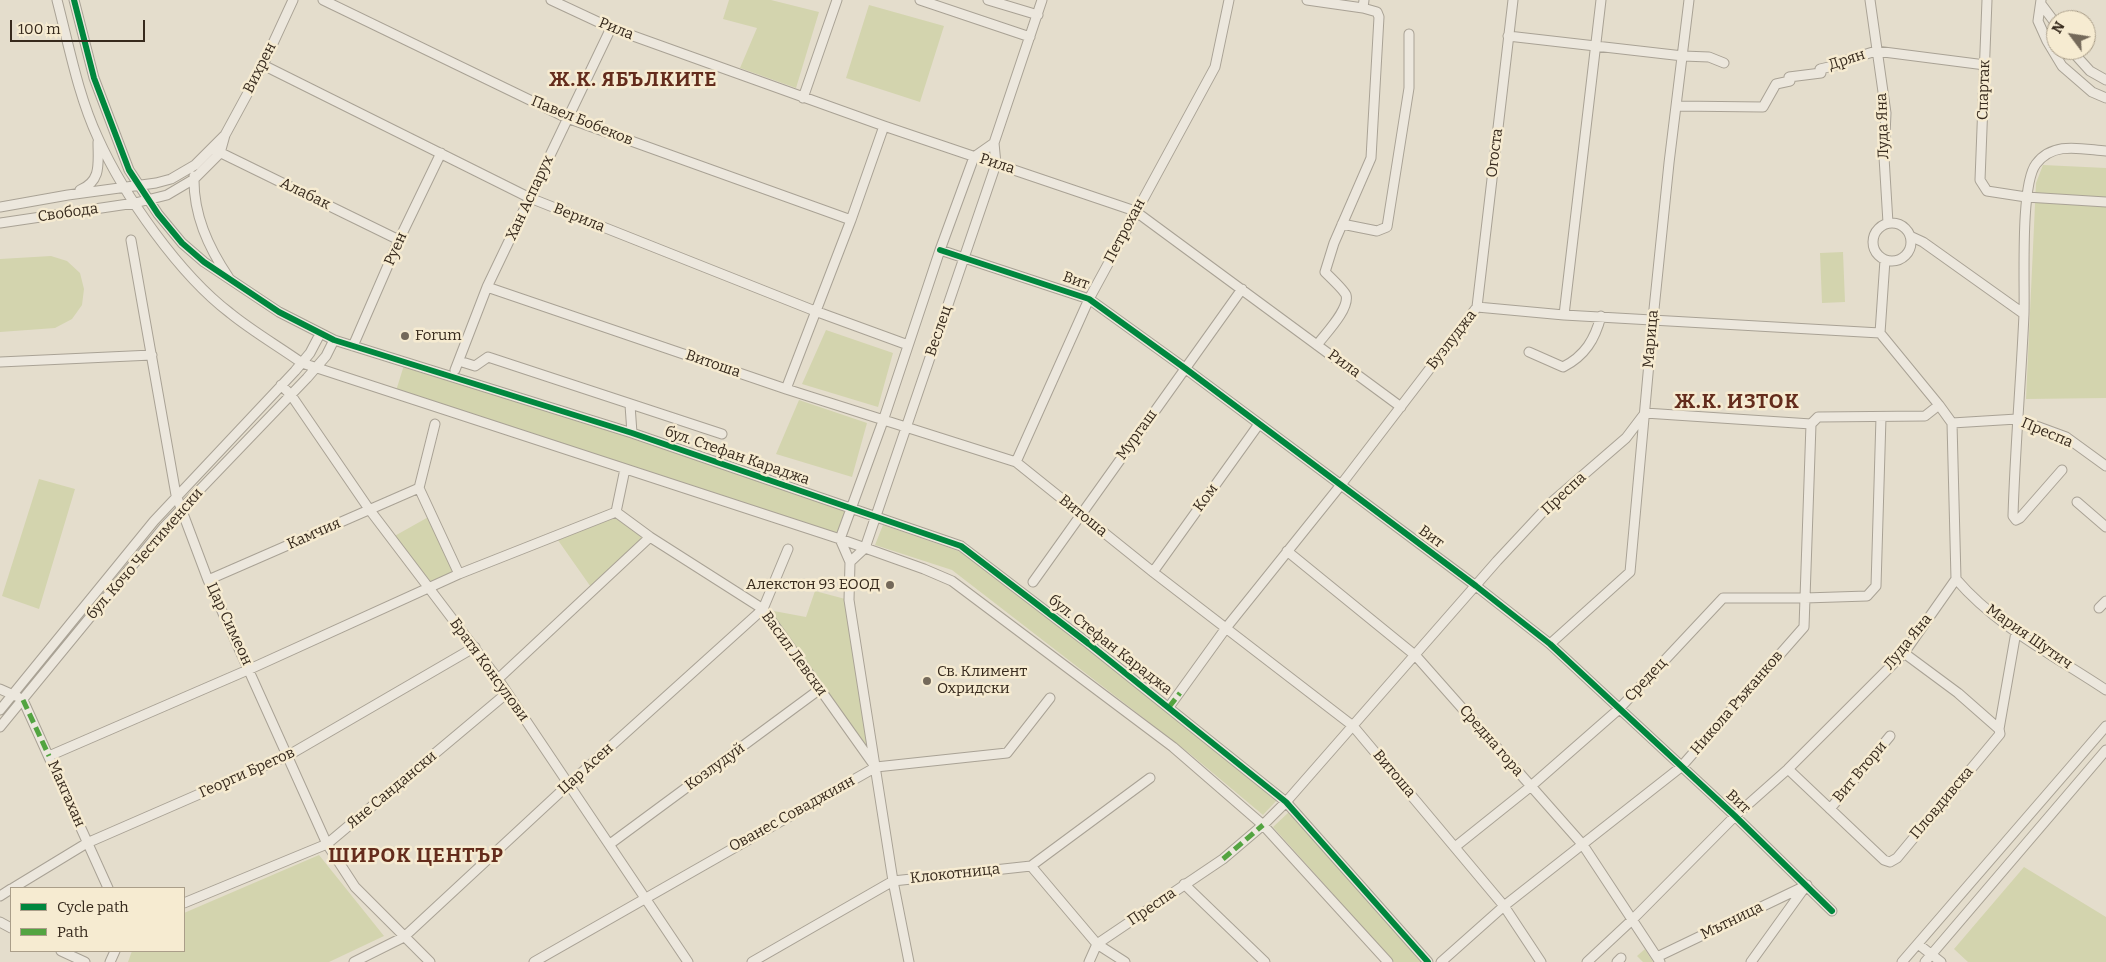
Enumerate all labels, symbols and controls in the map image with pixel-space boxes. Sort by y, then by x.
scale bar [12,10,148,42]
north arrow [2046,10,2096,60]
street label: Рила [596,14,636,44]
text: N [2049,19,2069,37]
text: 100 m [18,20,61,38]
street label: Вихрен [240,40,280,96]
street label: Дрян [1826,46,1868,74]
street label: Спартак [1974,60,1994,120]
district label: Ж.К. ЯБЪЛКИТЕ [547,68,719,92]
street label: Павел Бобеков [528,92,636,150]
street label: Луда Яна [1873,93,1893,159]
street label: Огоста [1483,127,1507,179]
street label: Рила [977,150,1017,178]
street label: Хан Аспарух [502,153,558,243]
street label: Алабак [277,174,333,214]
street label: Петрохан [1101,196,1149,266]
street label: Свобода [37,200,99,226]
street label: Верила [551,200,607,236]
street label: Руен [381,230,411,268]
street label: Вит [1060,268,1092,294]
street label: Веслец [922,303,956,359]
street label: Бузлуджа [1423,307,1481,373]
street label: Марица [1639,309,1663,369]
place label: Forum [415,327,462,345]
marker: Forum [399,330,411,342]
street label: Витоша [683,346,743,382]
street label: Рила [1324,346,1364,382]
district label: Ж.К. ИЗТОК [1673,390,1801,414]
street label: Мургаш [1113,406,1161,464]
street label: Преспа [2018,414,2076,452]
street label: бул. Стефан Караджа [662,423,812,489]
street label: Преспа [1538,469,1590,519]
street label: Ком [1190,481,1222,515]
street label: бул. Кочо Честименски [83,485,207,623]
street label: Витоша [1055,491,1111,541]
street label: Камчия [284,514,344,554]
street label: Вит [1415,522,1447,552]
place label: Алекстон 93 ЕООД [746,576,880,594]
marker: Алекстон 93 ЕООД [884,579,896,591]
street label: Цар Симеон [202,580,256,668]
street label: бул. Стефан Караджа [1044,591,1176,699]
street label: Мария Шутич [1983,601,2075,673]
street label: Васил Левски [757,608,831,700]
street label: Луда Яна [1880,611,1936,673]
street label: Братя Консулови [446,615,532,725]
street label: Никола Ръжанков [1687,647,1787,759]
street label: Средец [1621,654,1671,706]
place label: Св. Климент Охридски [937,663,1027,698]
marker: Св. Климент Охридски [921,675,933,687]
street label: Средна гора [1455,702,1527,780]
street label: Вит Втори [1829,738,1891,806]
street label: Козлудуй [682,739,748,795]
street label: Цар Асен [555,740,617,798]
street label: Георги Брегов [196,744,298,802]
street label: Яне Сандански [343,747,441,833]
street label: Витоша [1369,747,1419,801]
street label: Макгахан [43,758,89,830]
street label: Пловдивска [1906,763,1978,843]
street label: Ованес Соваджиян [726,772,858,856]
street label: Вит [1722,786,1754,818]
district label: ШИРОК ЦЕНТЪР [327,844,505,868]
street label: Клокотница [909,860,1001,888]
street label: Преспа [1124,884,1180,930]
legend [10,887,185,952]
text: Cycle path [57,898,129,916]
street label: Мътница [1698,898,1766,944]
text: Path [57,923,88,941]

